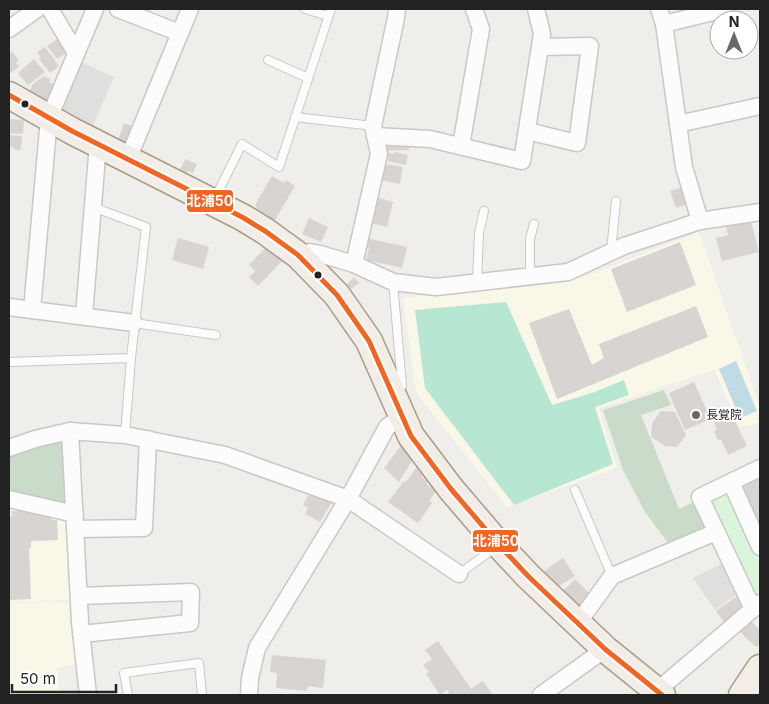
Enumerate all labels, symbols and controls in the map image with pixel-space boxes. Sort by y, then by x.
north arrow [709,10,759,60]
text: N [729,13,739,30]
unlabelled marker [20,99,30,109]
line badge: 北浦50 [186,189,234,213]
text: 北浦50 [187,192,233,209]
unlabelled marker [313,270,323,280]
place label: 長覚院 [706,407,742,422]
marker: 長覚院 [690,409,702,421]
line badge: 北浦50 [472,529,519,553]
text: 北浦50 [473,532,519,549]
scale bar [12,662,116,694]
text: 50 m [20,669,56,688]

